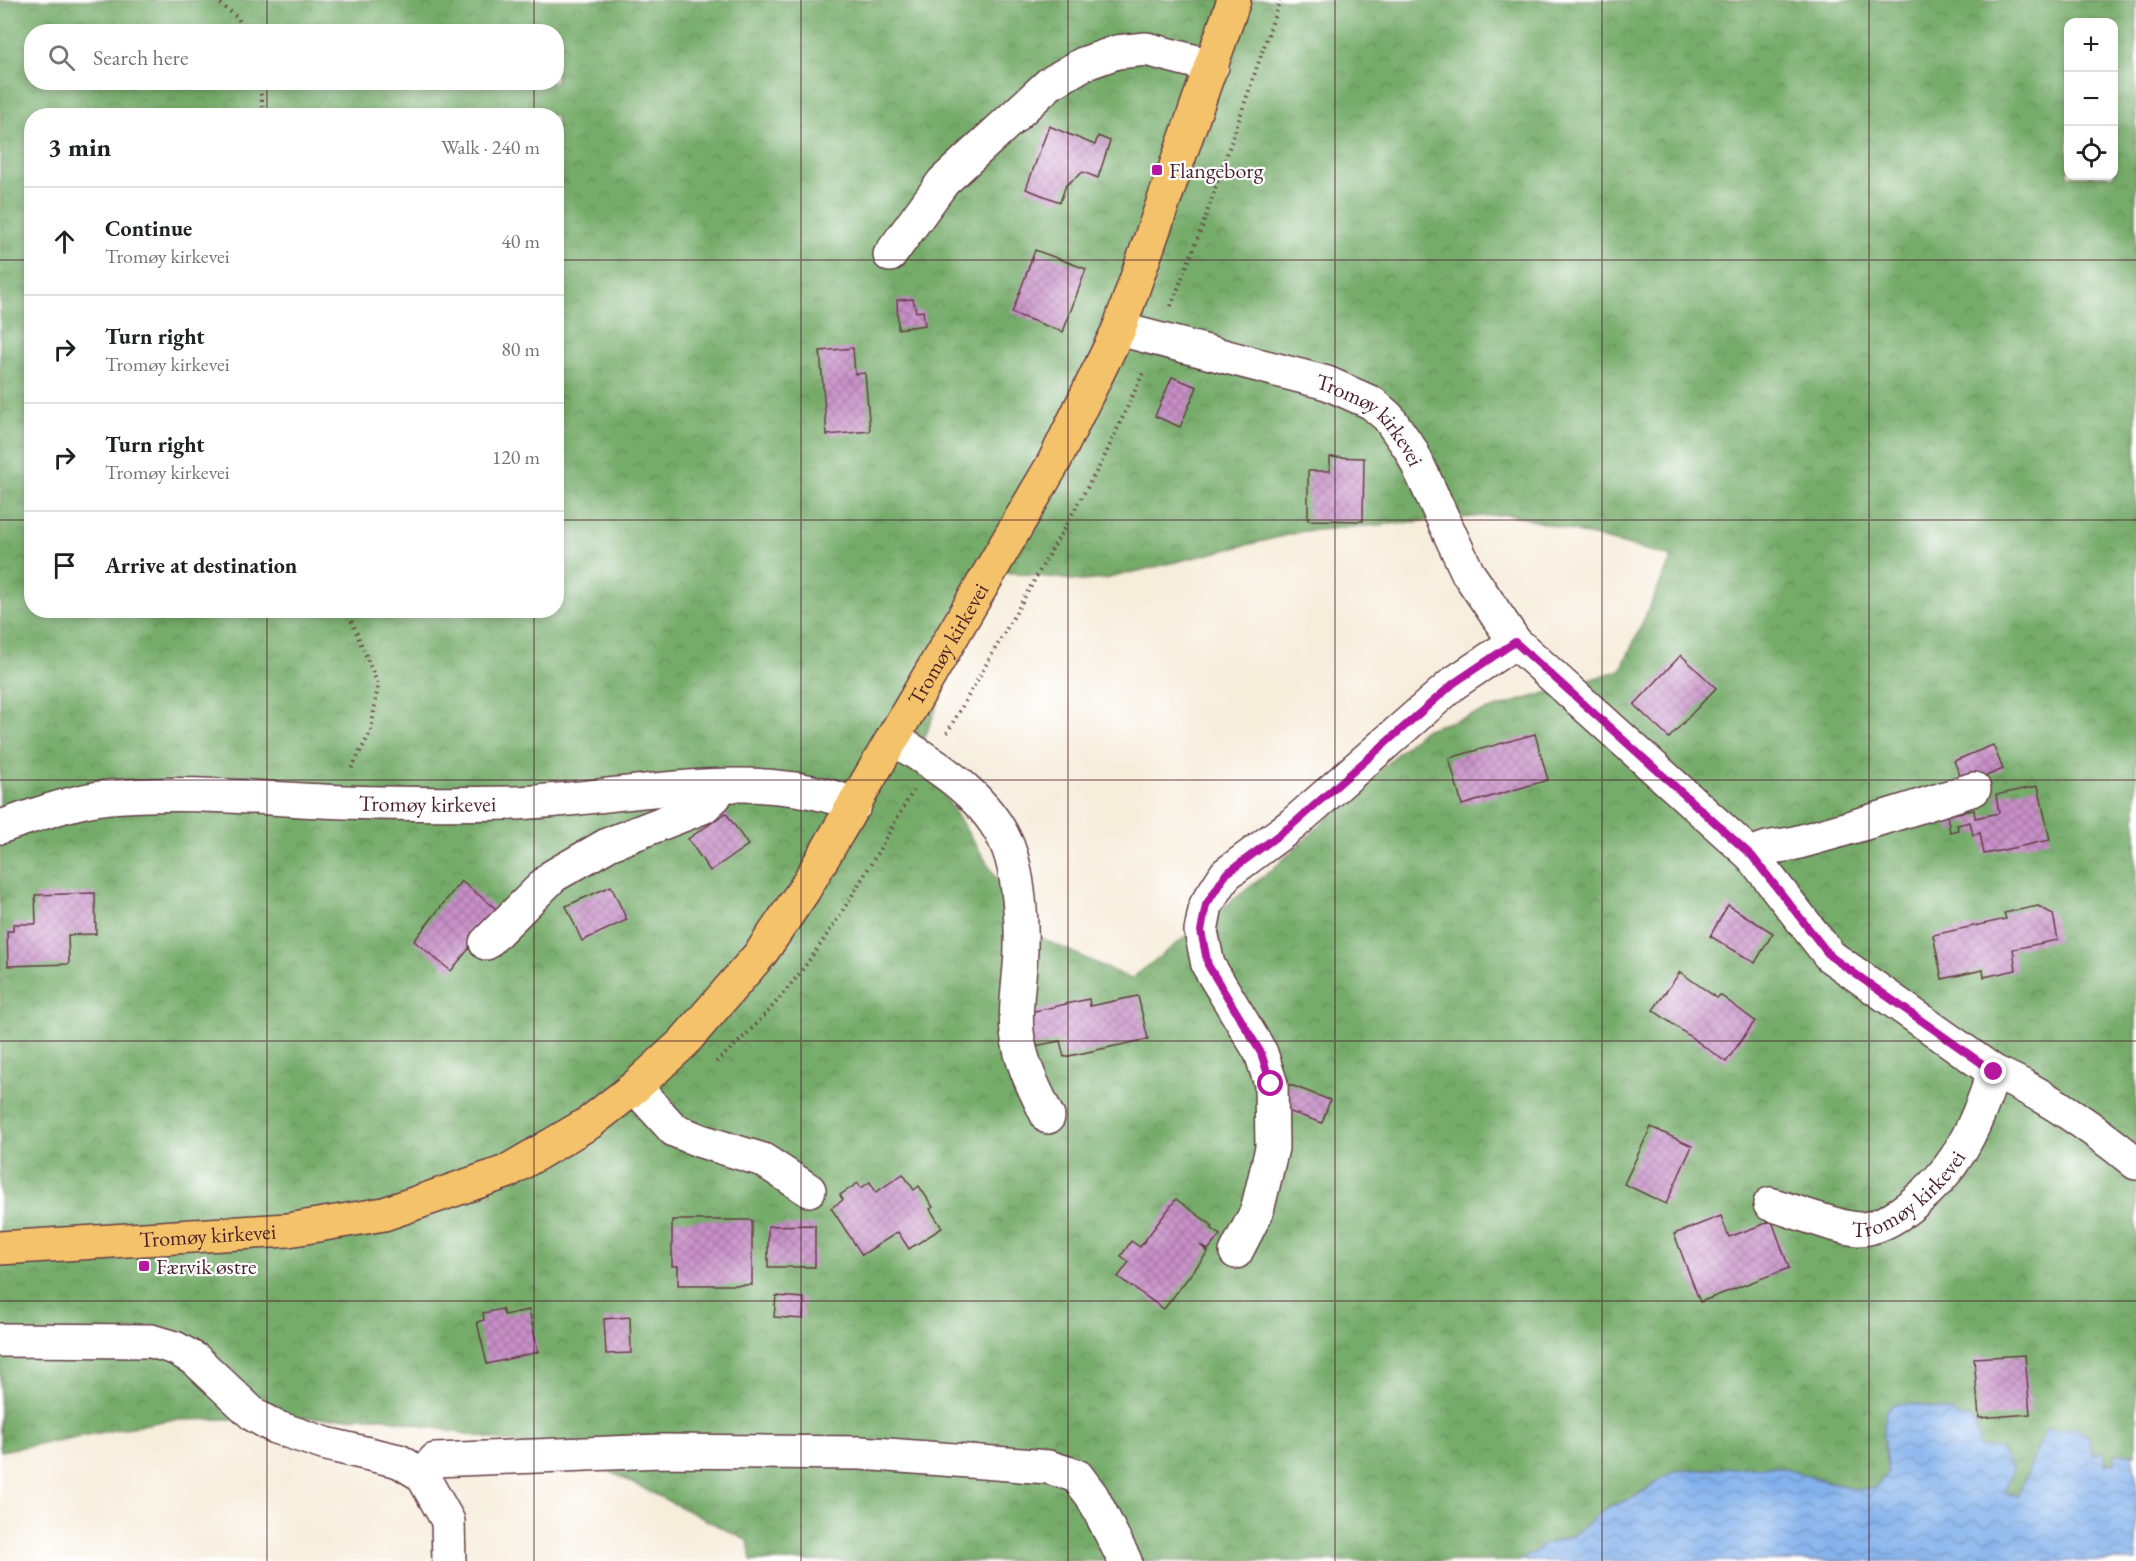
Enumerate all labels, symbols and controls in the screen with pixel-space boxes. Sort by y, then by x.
map controls [2064,18,2118,180]
button: + [2064,18,2118,72]
search box [24,24,564,90]
icon: search [45,41,78,74]
text: Search here [93,43,188,72]
button: − [2064,72,2118,126]
button: locate [2064,126,2118,180]
text: 3 min [48,130,111,164]
text: Walk · 240 m [441,134,540,160]
place label: Flangeborg [1169,156,1264,185]
marker: Flangeborg [1150,163,1164,177]
text: Continue [105,214,192,243]
icon: ahead [48,225,81,258]
text: 40 m [501,228,540,254]
text: Tromøy kirkevei [105,243,230,269]
text: Turn right [105,322,204,351]
icon: right [48,333,81,366]
text: 80 m [501,336,540,362]
text: Tromøy kirkevei [105,351,230,377]
street label: Tromøy kirkevei [1313,367,1430,471]
text: Turn right [105,430,204,459]
icon: right [48,441,81,474]
text: 120 m [492,444,540,470]
text: Tromøy kirkevei [105,459,230,485]
icon: arrive [48,549,81,582]
text: Arrive at destination [105,551,297,580]
street label: Tromøy kirkevei [901,578,995,711]
street label: Tromøy kirkevei [358,788,496,819]
route end [1980,1058,2006,1084]
route start [1257,1070,1283,1096]
street label: Tromøy kirkevei [1851,1145,1972,1244]
street label: Tromøy kirkevei [138,1217,277,1254]
place label: Færvik østre [156,1252,257,1281]
marker: Færvik østre [137,1259,151,1273]

